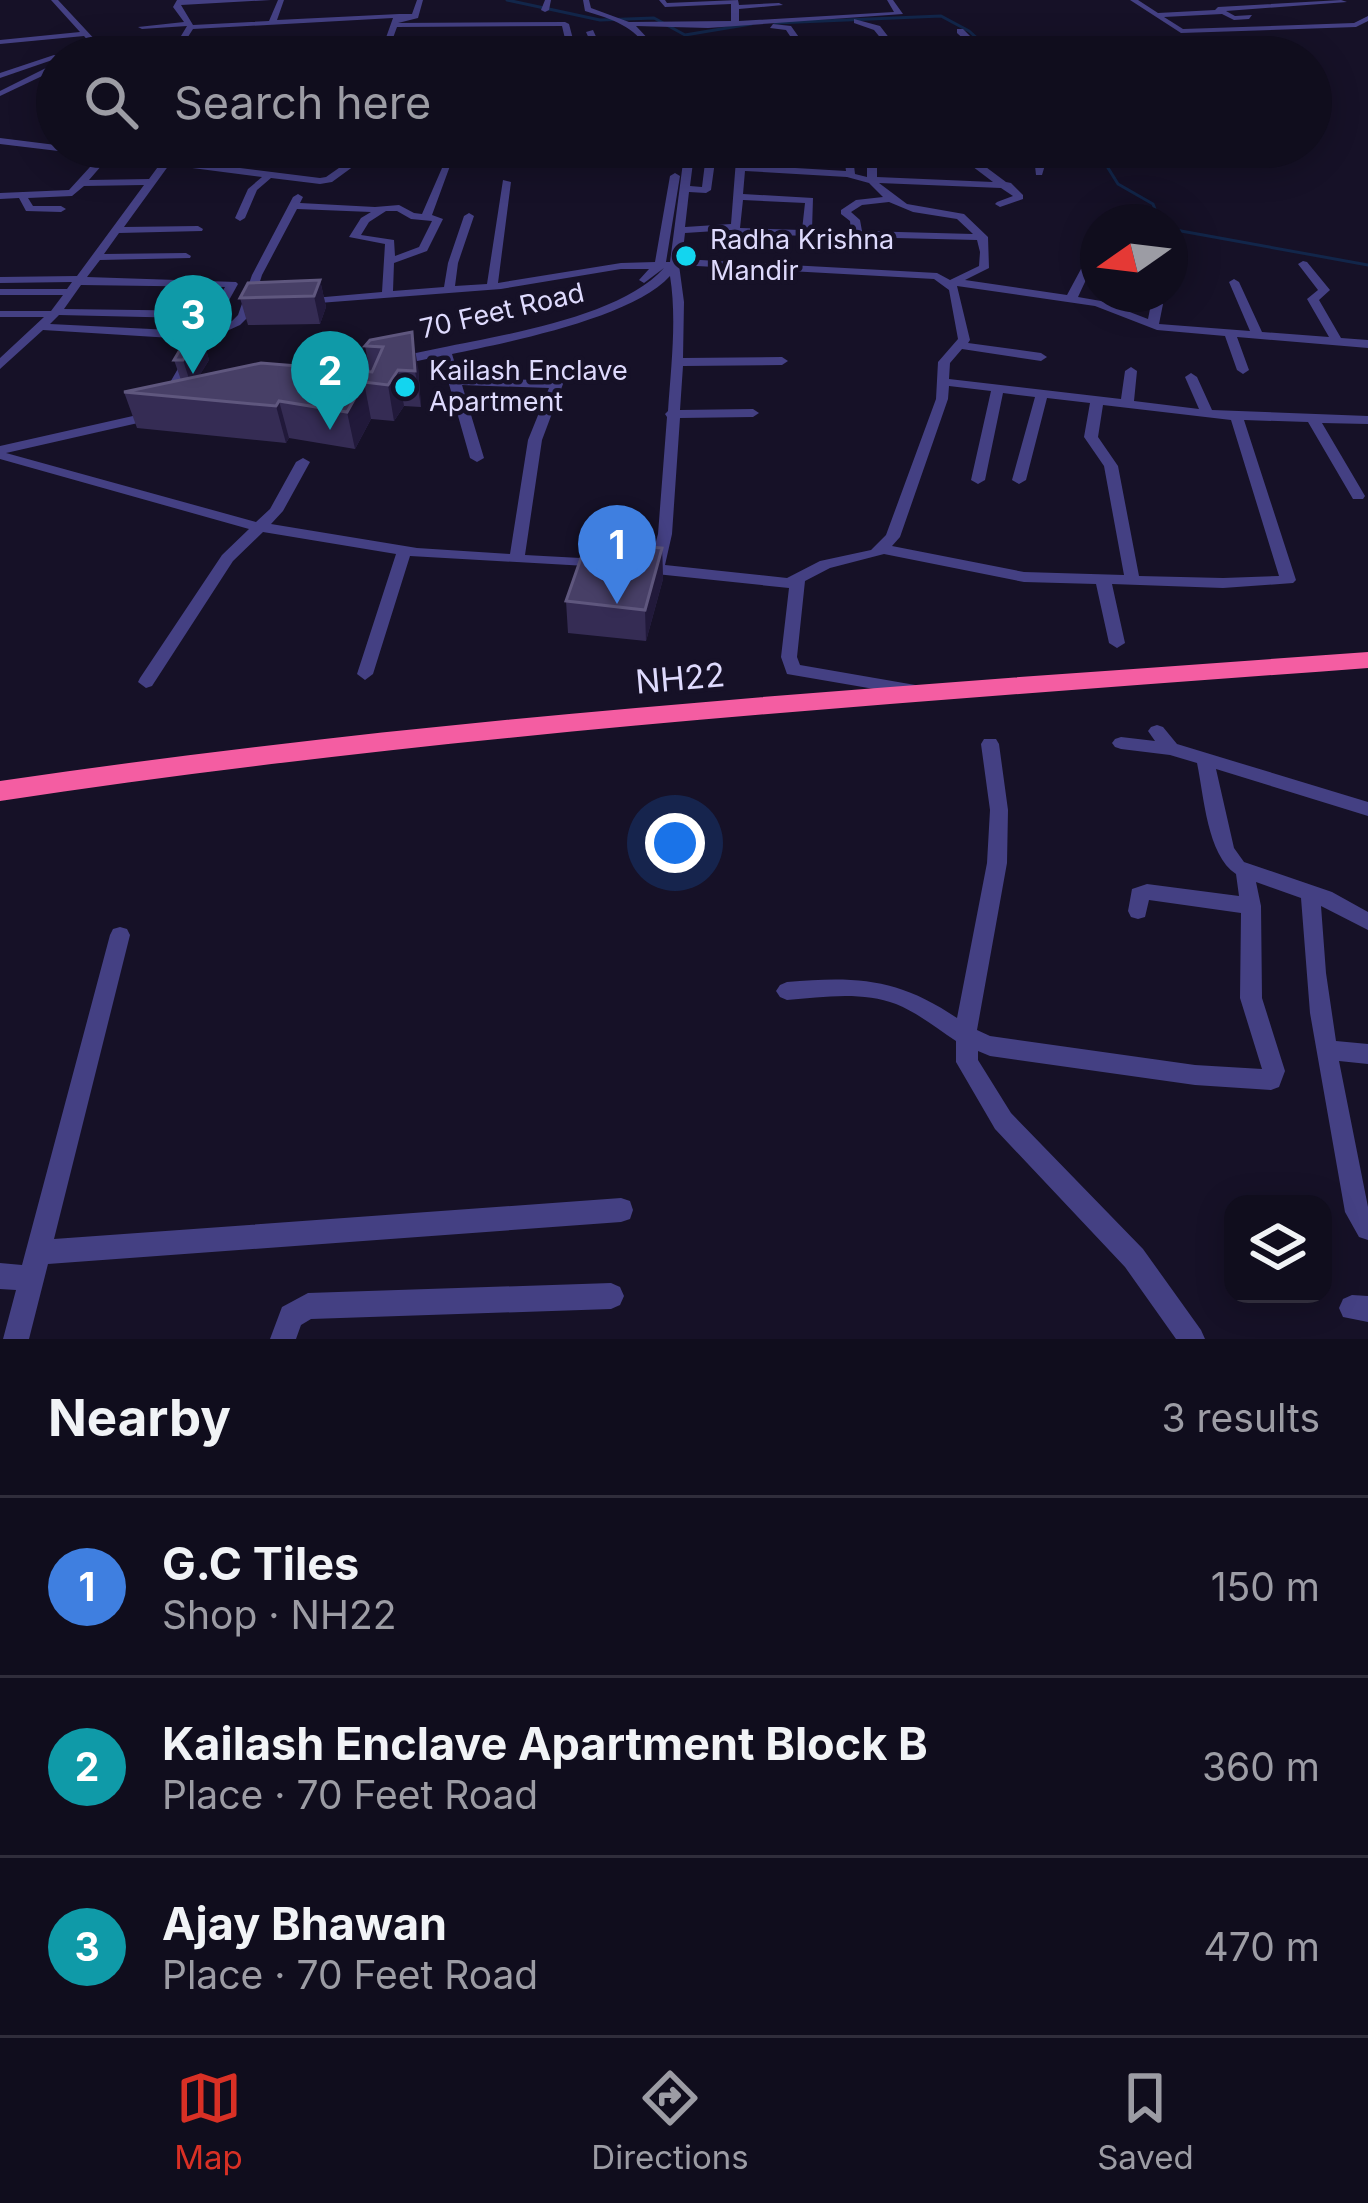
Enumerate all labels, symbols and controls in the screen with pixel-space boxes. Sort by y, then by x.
search box [36,36,1332,168]
icon: search [78,69,144,135]
text: Search here [174,75,431,130]
north arrow [1080,204,1188,312]
place label: Radha Krishna Mandir [710,223,894,287]
marker: Radha Krishna Mandir [673,243,699,269]
pin: 3 [154,275,232,374]
street label: 70 Feet Road [417,276,587,345]
pin: 2 [291,331,369,430]
place label: Kailash Enclave Apartment [429,354,628,418]
marker: Kailash Enclave Apartment [392,374,418,400]
pin: 1 [578,505,656,604]
street label: NH22 [634,654,726,702]
your location [645,813,705,873]
map controls [1224,1195,1332,1303]
button: layers [1224,1195,1332,1303]
text: Nearby [48,1387,231,1448]
text: 3 results [1162,1394,1320,1441]
text: G.C Tiles [162,1536,359,1591]
text: 1 [79,1563,95,1610]
text: 150 m [1211,1563,1320,1610]
text: Shop · NH22 [162,1591,396,1638]
text: Kailash Enclave Apartment Block B [162,1716,928,1771]
text: 2 [75,1743,99,1790]
text: 360 m [1202,1743,1320,1790]
text: Place · 70 Feet Road [162,1771,538,1818]
text: Ajay Bhawan [162,1896,447,1951]
text: 3 [74,1923,100,1970]
text: 470 m [1204,1923,1320,1970]
text: Place · 70 Feet Road [162,1951,538,1998]
tab: Map [174,2065,243,2177]
tab: Directions [591,2065,749,2177]
tab: Saved [1097,2065,1194,2177]

